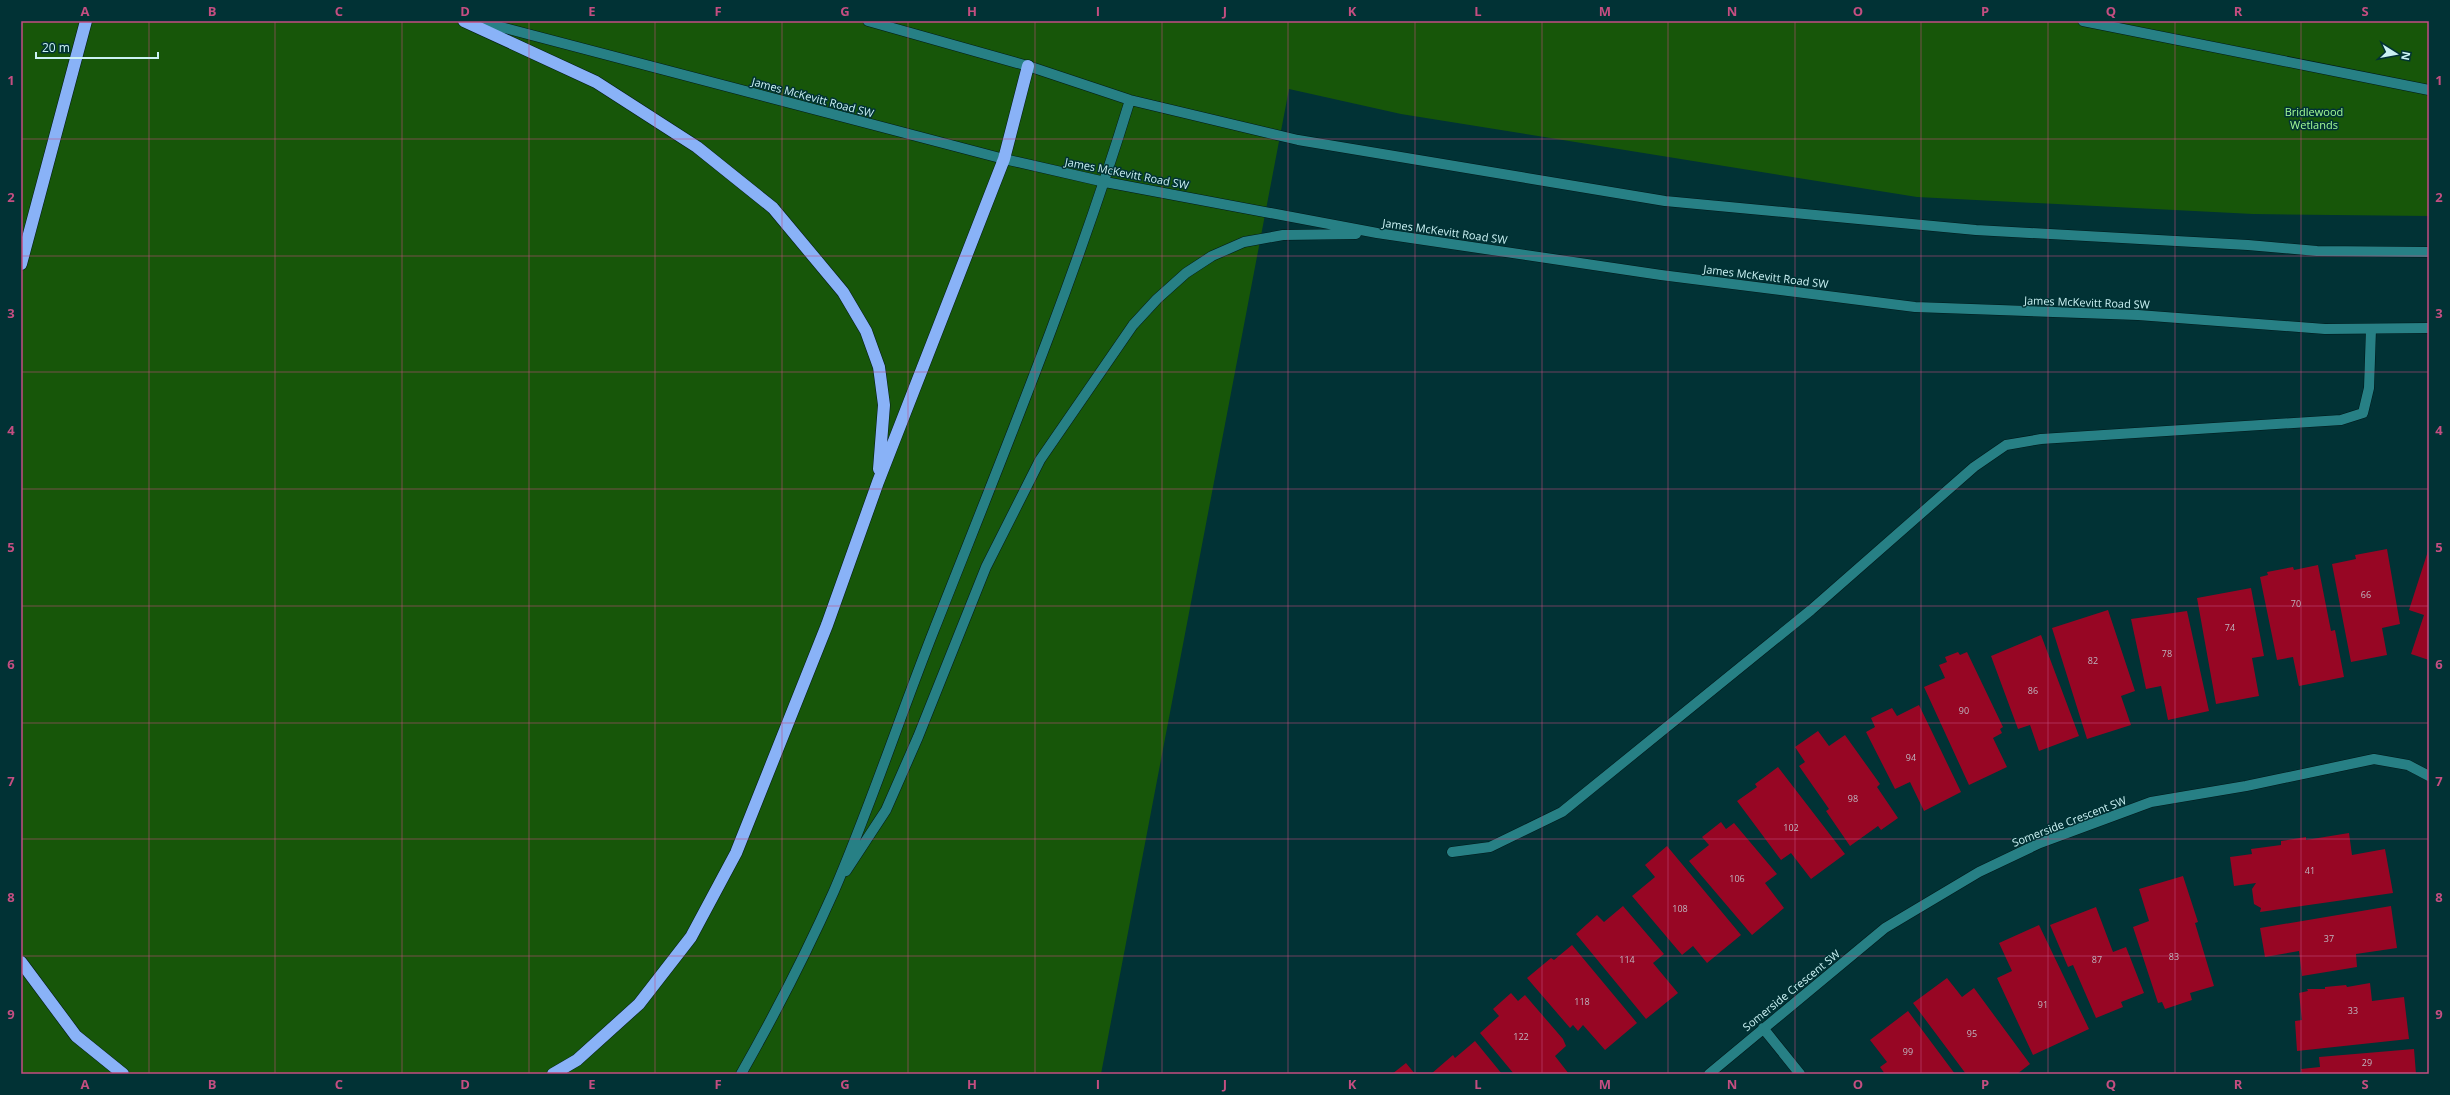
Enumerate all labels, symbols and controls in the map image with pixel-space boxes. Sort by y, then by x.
text: A [81,2,90,20]
text: B [208,2,217,20]
text: C [335,2,343,20]
text: D [460,2,470,20]
text: E [588,2,596,20]
text: F [714,2,722,20]
text: G [840,2,850,20]
text: H [967,2,977,20]
text: I [1096,2,1100,20]
text: J [1222,2,1227,20]
text: K [1348,2,1357,20]
text: L [1474,2,1482,20]
text: M [1599,2,1611,20]
text: N [1727,2,1737,20]
text: O [1853,2,1863,20]
text: P [1981,2,1989,20]
text: Q [2106,2,2116,20]
text: R [2234,2,2243,20]
text: S [2361,2,2369,20]
scale bar [36,34,158,60]
north arrow [2376,34,2416,74]
text: 20 m [42,39,70,56]
text: N [2398,50,2415,62]
text: 1 [7,71,15,89]
text: 1 [2435,71,2443,89]
street label: James McKevitt Road SW [749,73,876,121]
park label: Bridlewood Wetlands [2285,104,2343,132]
street label: James McKevitt Road SW [1063,153,1190,192]
text: 2 [7,188,15,206]
text: 2 [2435,188,2443,206]
street label: James McKevitt Road SW [1381,215,1508,247]
street label: James McKevitt Road SW [1702,261,1829,291]
street label: James McKevitt Road SW [2023,292,2150,312]
text: 3 [7,304,15,322]
text: 3 [2435,304,2443,322]
text: 4 [7,421,15,439]
text: 4 [2435,421,2443,439]
text: 5 [7,538,15,556]
text: 5 [2435,538,2443,556]
house number: 66 [2361,588,2371,601]
house number: 70 [2291,597,2301,610]
house number: 74 [2225,621,2235,634]
house number: 78 [2162,647,2172,660]
house number: 82 [2088,654,2098,667]
text: 6 [7,655,15,673]
text: 6 [2435,655,2443,673]
house number: 86 [2028,684,2038,697]
house number: 90 [1959,704,1969,717]
house number: 94 [1906,751,1916,764]
text: 7 [7,772,15,790]
text: 7 [2435,772,2443,790]
house number: 98 [1848,792,1858,805]
street label: Somerside Crescent SW [2010,792,2128,850]
house number: 102 [1783,821,1799,834]
house number: 41 [2305,864,2315,877]
house number: 106 [1729,872,1745,885]
text: 8 [7,888,15,906]
text: 8 [2435,888,2443,906]
house number: 108 [1672,902,1688,915]
house number: 37 [2324,932,2334,945]
street label: Somerside Crescent SW [1739,946,1843,1034]
house number: 83 [2169,950,2179,963]
house number: 114 [1619,953,1635,966]
house number: 87 [2092,953,2102,966]
house number: 118 [1574,995,1590,1008]
house number: 91 [2038,998,2048,1011]
house number: 33 [2348,1004,2358,1017]
text: 9 [7,1005,15,1023]
text: 9 [2435,1005,2443,1023]
house number: 95 [1967,1027,1977,1040]
house number: 122 [1513,1030,1529,1043]
house number: 99 [1903,1045,1913,1058]
house number: 29 [2362,1056,2372,1069]
text: A [81,1075,90,1093]
text: B [208,1075,217,1093]
text: C [335,1075,343,1093]
text: D [460,1075,470,1093]
text: E [588,1075,596,1093]
text: F [714,1075,722,1093]
text: G [840,1075,850,1093]
text: H [967,1075,977,1093]
text: I [1096,1075,1100,1093]
text: J [1222,1075,1227,1093]
text: K [1348,1075,1357,1093]
text: L [1474,1075,1482,1093]
text: M [1599,1075,1611,1093]
text: N [1727,1075,1737,1093]
text: O [1853,1075,1863,1093]
text: P [1981,1075,1989,1093]
text: Q [2106,1075,2116,1093]
text: R [2234,1075,2243,1093]
text: S [2361,1075,2369,1093]

